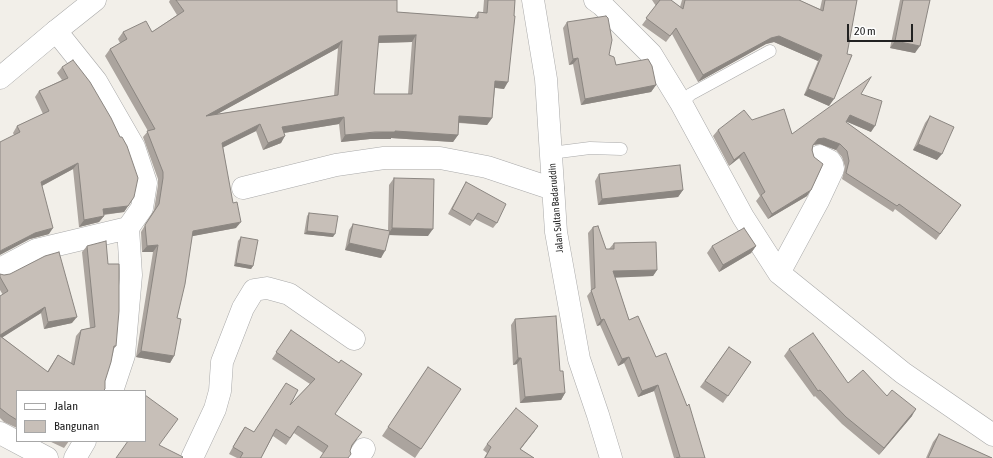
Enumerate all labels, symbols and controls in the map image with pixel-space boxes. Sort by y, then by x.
scale bar [849,16,915,42]
text: 20 m [854,24,876,38]
street label: Jalan Sultan Badaruddin [546,163,566,253]
legend [16,390,146,442]
text: Jalan [54,399,78,413]
text: Bangunan [54,419,99,433]

